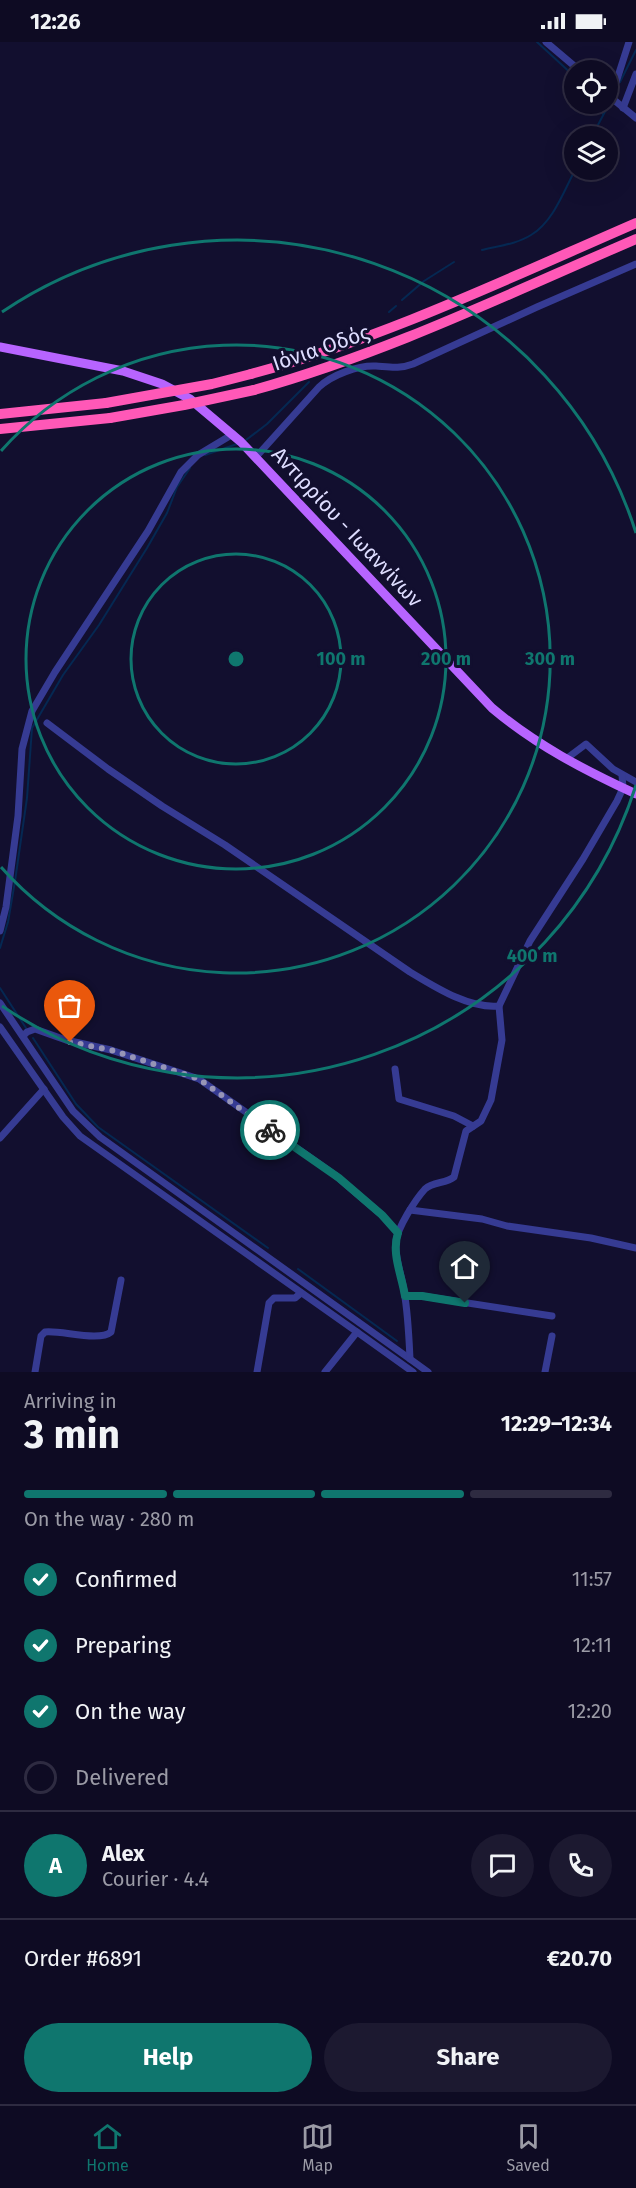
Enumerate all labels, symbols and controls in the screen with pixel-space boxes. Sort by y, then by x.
text: 12:26 [30,8,81,35]
map controls [564,60,618,180]
button: locate [564,60,618,114]
button: layers [564,126,618,180]
street label: Ιόνια Οδός [269,319,373,377]
street label: Αντιρρίου - Ιωαννίνων [266,442,428,612]
text: 100 m [317,648,365,670]
text: 200 m [421,648,471,670]
text: 300 m [524,648,575,670]
centre of rings [226,649,246,669]
text: 400 m [507,945,557,967]
pin [44,980,95,1042]
icon: bag [53,989,86,1022]
courier [240,1100,300,1160]
icon: bike [254,1114,287,1147]
pin [439,1241,490,1303]
icon: home [448,1250,481,1283]
text: Arriving in [24,1389,117,1413]
text: 12:29–12:34 [501,1410,612,1437]
text: 3 min [24,1412,120,1458]
text: On the way · 280 m [24,1507,194,1531]
icon: check [24,1563,57,1596]
text: Confirmed [75,1566,178,1593]
text: 11:57 [572,1567,612,1591]
icon: check [24,1629,57,1662]
text: Preparing [75,1632,171,1659]
text: 12:11 [572,1633,612,1657]
icon: check [24,1695,57,1728]
text: On the way [75,1698,186,1725]
text: 12:20 [568,1699,612,1723]
text: Delivered [75,1764,170,1791]
button: chat [471,1834,534,1897]
button: phone [549,1834,612,1897]
text: Alex [102,1840,145,1867]
text: A [49,1852,62,1879]
text: Courier · 4.4 [102,1867,209,1891]
text: Order #6891 [24,1945,142,1972]
text: €20.70 [547,1945,612,1972]
button: Help [24,2023,312,2092]
button: Share [324,2023,612,2092]
tab: Home [86,2120,129,2175]
tab: Map [301,2120,334,2175]
tab: Saved [507,2120,550,2175]

